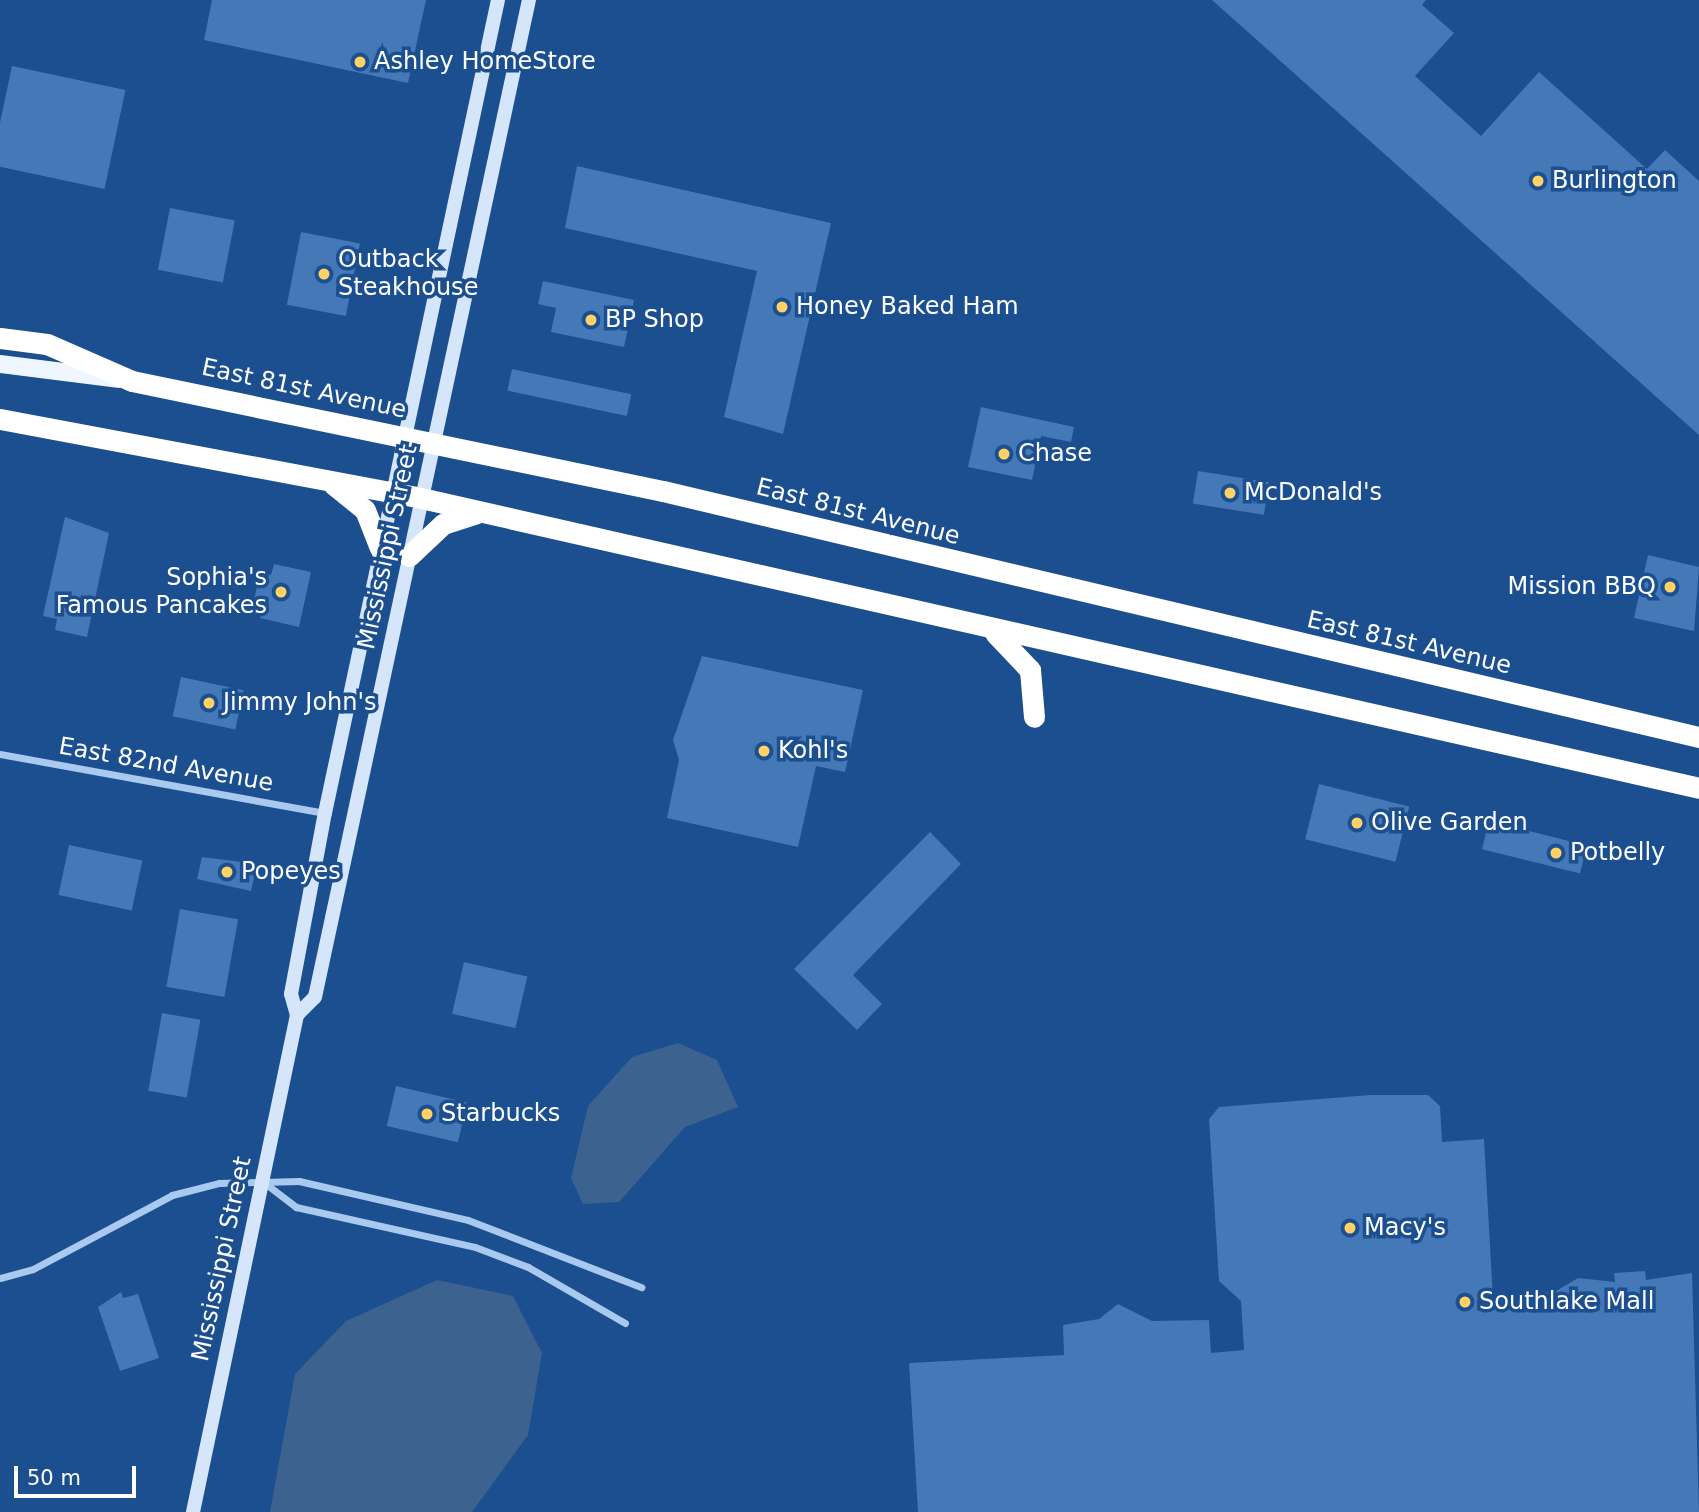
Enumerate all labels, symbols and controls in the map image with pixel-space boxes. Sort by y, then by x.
place label: Ashley HomeStore [374,48,596,76]
marker: Ashley HomeStore [352,54,368,70]
place label: Burlington [1552,167,1677,195]
marker: Burlington [1530,173,1546,189]
place label: Outback Steakhouse [338,246,478,302]
marker: Outback Steakhouse [316,266,332,282]
place label: Honey Baked Ham [796,293,1019,321]
marker: Honey Baked Ham [774,299,790,315]
place label: BP Shop [605,306,704,334]
marker: BP Shop [583,312,599,328]
street label: East 81st Avenue [199,353,409,425]
place label: Chase [1018,440,1092,468]
street label: Mississippi Street [352,442,424,652]
marker: Chase [996,446,1012,462]
street label: East 81st Avenue [753,473,963,551]
place label: McDonald's [1244,479,1382,507]
marker: McDonald's [1222,485,1238,501]
place label: Sophia's Famous Pancakes [56,564,267,620]
place label: Mission BBQ [1508,573,1656,601]
marker: Mission BBQ [1662,579,1678,595]
marker: Sophia's Famous Pancakes [273,584,289,600]
street label: East 81st Avenue [1304,605,1514,681]
place label: Jimmy John's [223,689,377,717]
marker: Jimmy John's [201,695,217,711]
street label: East 82nd Avenue [57,732,275,798]
place label: Kohl's [778,737,848,765]
marker: Kohl's [756,743,772,759]
place label: Olive Garden [1371,809,1528,837]
marker: Olive Garden [1349,815,1365,831]
place label: Potbelly [1570,839,1665,867]
marker: Potbelly [1548,845,1564,861]
place label: Popeyes [241,858,341,886]
marker: Popeyes [219,864,235,880]
place label: Starbucks [441,1100,560,1128]
marker: Starbucks [419,1106,435,1122]
street label: Mississippi Street [186,1154,258,1364]
place label: Macy's [1364,1214,1446,1242]
marker: Macy's [1342,1220,1358,1236]
place label: Southlake Mall [1479,1288,1654,1316]
marker: Southlake Mall [1457,1294,1473,1310]
scale bar [18,1452,140,1496]
text: 50 m [27,1466,81,1490]

